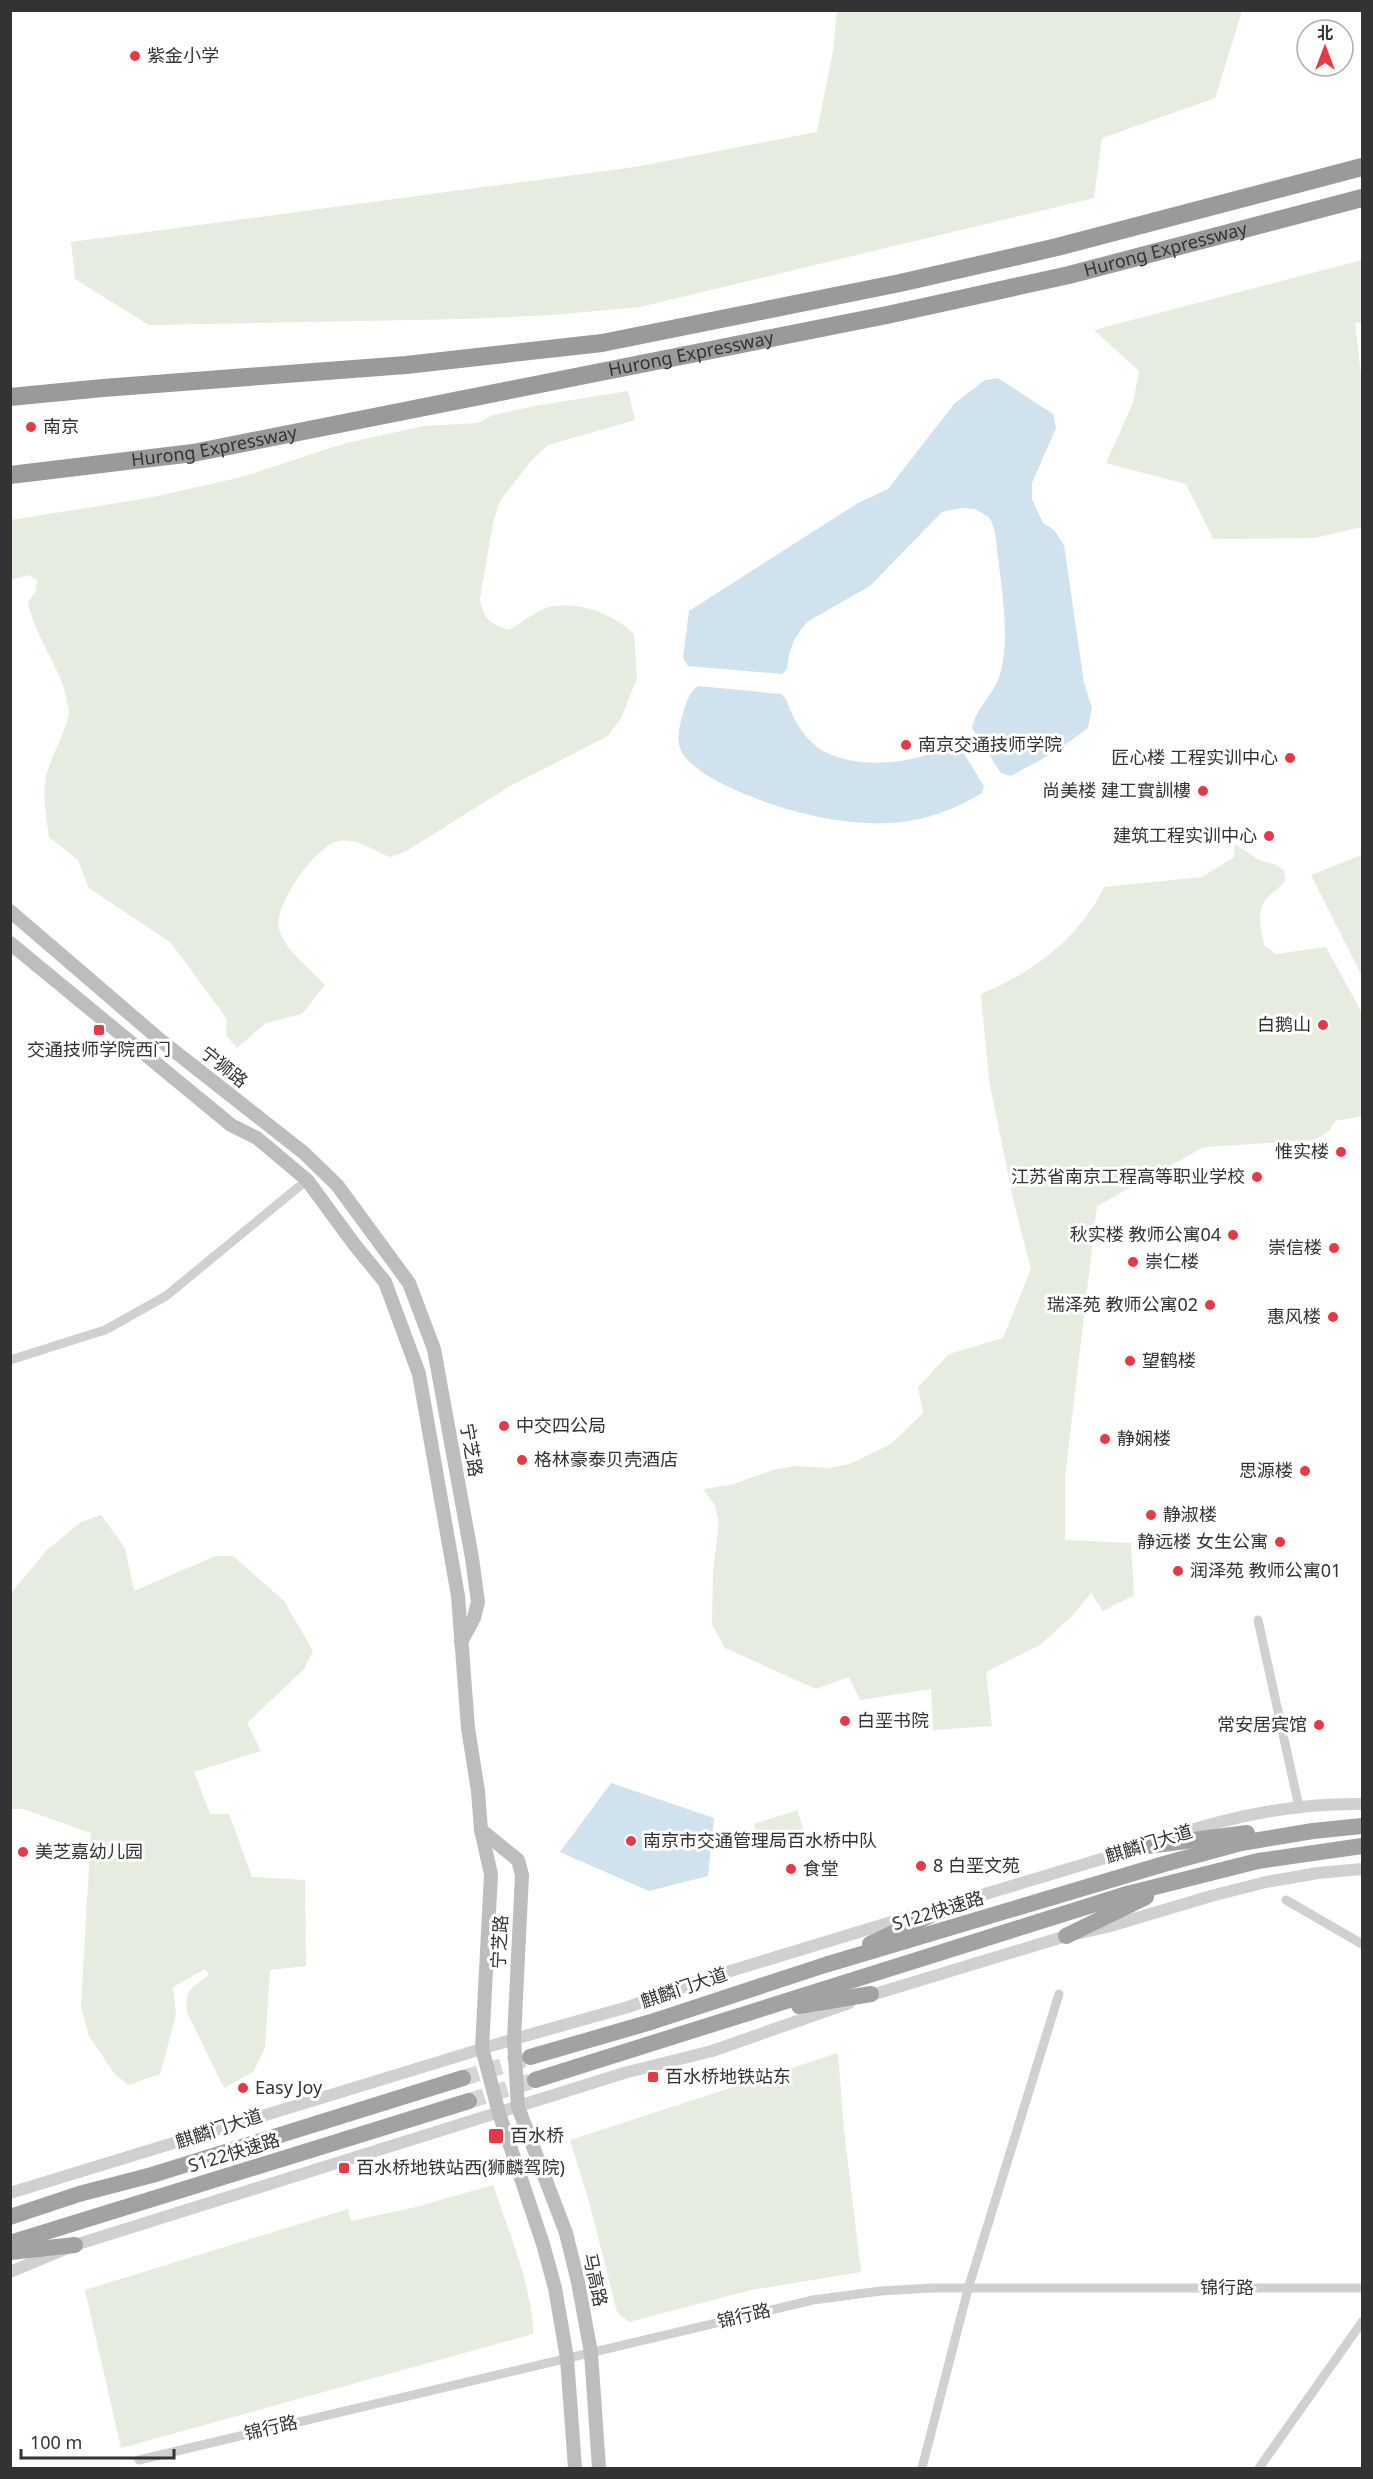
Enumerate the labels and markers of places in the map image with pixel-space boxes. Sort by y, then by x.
place label: 紫金小学 [147,43,219,67]
marker: 紫金小学 [128,49,142,63]
place label: 南京 [43,414,79,438]
marker: 南京 [24,420,38,434]
place label: 南京交通技师学院 [918,732,1062,756]
marker: 南京交通技师学院 [899,738,913,752]
place label: 匠心楼 工程实训中心 [1111,745,1278,769]
marker: 匠心楼 工程实训中心 [1283,751,1297,765]
place label: 尚美楼 建工實訓樓 [1042,778,1191,802]
marker: 尚美楼 建工實訓樓 [1196,784,1210,798]
place label: 建筑工程实训中心 [1113,823,1257,847]
marker: 建筑工程实训中心 [1262,829,1276,843]
place label: 白鹅山 [1257,1012,1311,1036]
marker: 白鹅山 [1316,1018,1330,1032]
marker: 交通技师学院西门 [92,1023,106,1037]
place label: 交通技师学院西门 [27,1037,171,1061]
place label: 惟实楼 [1275,1139,1329,1163]
marker: 惟实楼 [1334,1145,1348,1159]
place label: 江苏省南京工程高等职业学校 [1011,1164,1245,1188]
marker: 江苏省南京工程高等职业学校 [1250,1170,1264,1184]
place label: 秋实楼 教师公寓04 [1070,1222,1221,1246]
marker: 秋实楼 教师公寓04 [1226,1228,1240,1242]
place label: 崇信楼 [1268,1235,1322,1259]
marker: 崇信楼 [1327,1241,1341,1255]
place label: 崇仁楼 [1145,1249,1199,1273]
marker: 崇仁楼 [1126,1255,1140,1269]
place label: 瑞泽苑 教师公寓02 [1047,1292,1198,1316]
marker: 瑞泽苑 教师公寓02 [1203,1298,1217,1312]
place label: 惠风楼 [1267,1304,1321,1328]
marker: 惠风楼 [1326,1310,1340,1324]
place label: 望鹤楼 [1142,1348,1196,1372]
marker: 望鹤楼 [1123,1354,1137,1368]
place label: 中交四公局 [516,1413,606,1437]
marker: 中交四公局 [497,1419,511,1433]
place label: 静娴楼 [1117,1426,1171,1450]
marker: 静娴楼 [1098,1432,1112,1446]
place label: 格林豪泰贝壳酒店 [534,1447,678,1471]
marker: 格林豪泰贝壳酒店 [515,1453,529,1467]
place label: 思源楼 [1239,1458,1293,1482]
marker: 思源楼 [1298,1464,1312,1478]
place label: 静淑楼 [1163,1502,1217,1526]
marker: 静淑楼 [1144,1508,1158,1522]
place label: 静远楼 女生公寓 [1137,1529,1268,1553]
marker: 静远楼 女生公寓 [1273,1535,1287,1549]
place label: 润泽苑 教师公寓01 [1190,1558,1341,1582]
marker: 润泽苑 教师公寓01 [1171,1564,1185,1578]
place label: 白垩书院 [857,1708,929,1732]
place label: 常安居宾馆 [1217,1712,1307,1736]
marker: 白垩书院 [838,1714,852,1728]
marker: 常安居宾馆 [1312,1718,1326,1732]
place label: 南京市交通管理局百水桥中队 [643,1828,877,1852]
marker: 南京市交通管理局百水桥中队 [624,1834,638,1848]
place label: 美芝嘉幼儿园 [35,1839,143,1863]
marker: 美芝嘉幼儿园 [16,1845,30,1859]
place label: 8 白垩文苑 [933,1853,1020,1877]
place label: 食堂 [803,1856,839,1880]
marker: 8 白垩文苑 [914,1859,928,1873]
marker: 食堂 [784,1862,798,1876]
place label: 百水桥地铁站东 [665,2064,791,2088]
marker: 百水桥地铁站东 [646,2070,660,2084]
place label: Easy Joy [255,2075,323,2099]
marker: Easy Joy [236,2081,250,2095]
place label: 百水桥 [510,2123,564,2147]
marker: 百水桥 [487,2127,505,2145]
place label: 百水桥地铁站西(狮麟驾院) [356,2155,565,2179]
marker: 百水桥地铁站西(狮麟驾院) [337,2161,351,2175]

